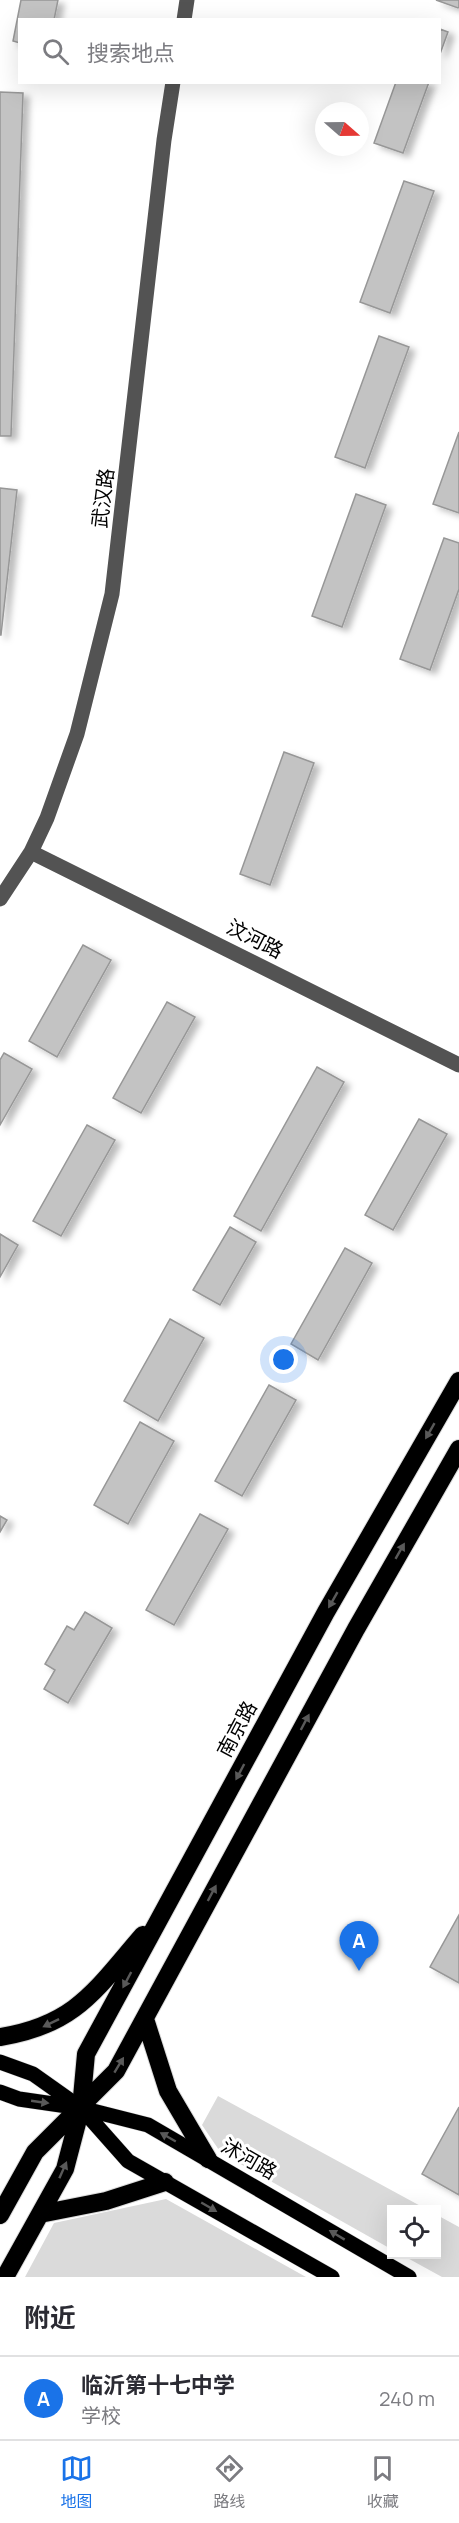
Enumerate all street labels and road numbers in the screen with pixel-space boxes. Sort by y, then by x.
street label: 武汉路 [85,467,120,529]
street label: 汶河路 [222,913,288,964]
street label: 南京路 [211,1696,263,1762]
street label: 沭河路 [217,2132,282,2185]

